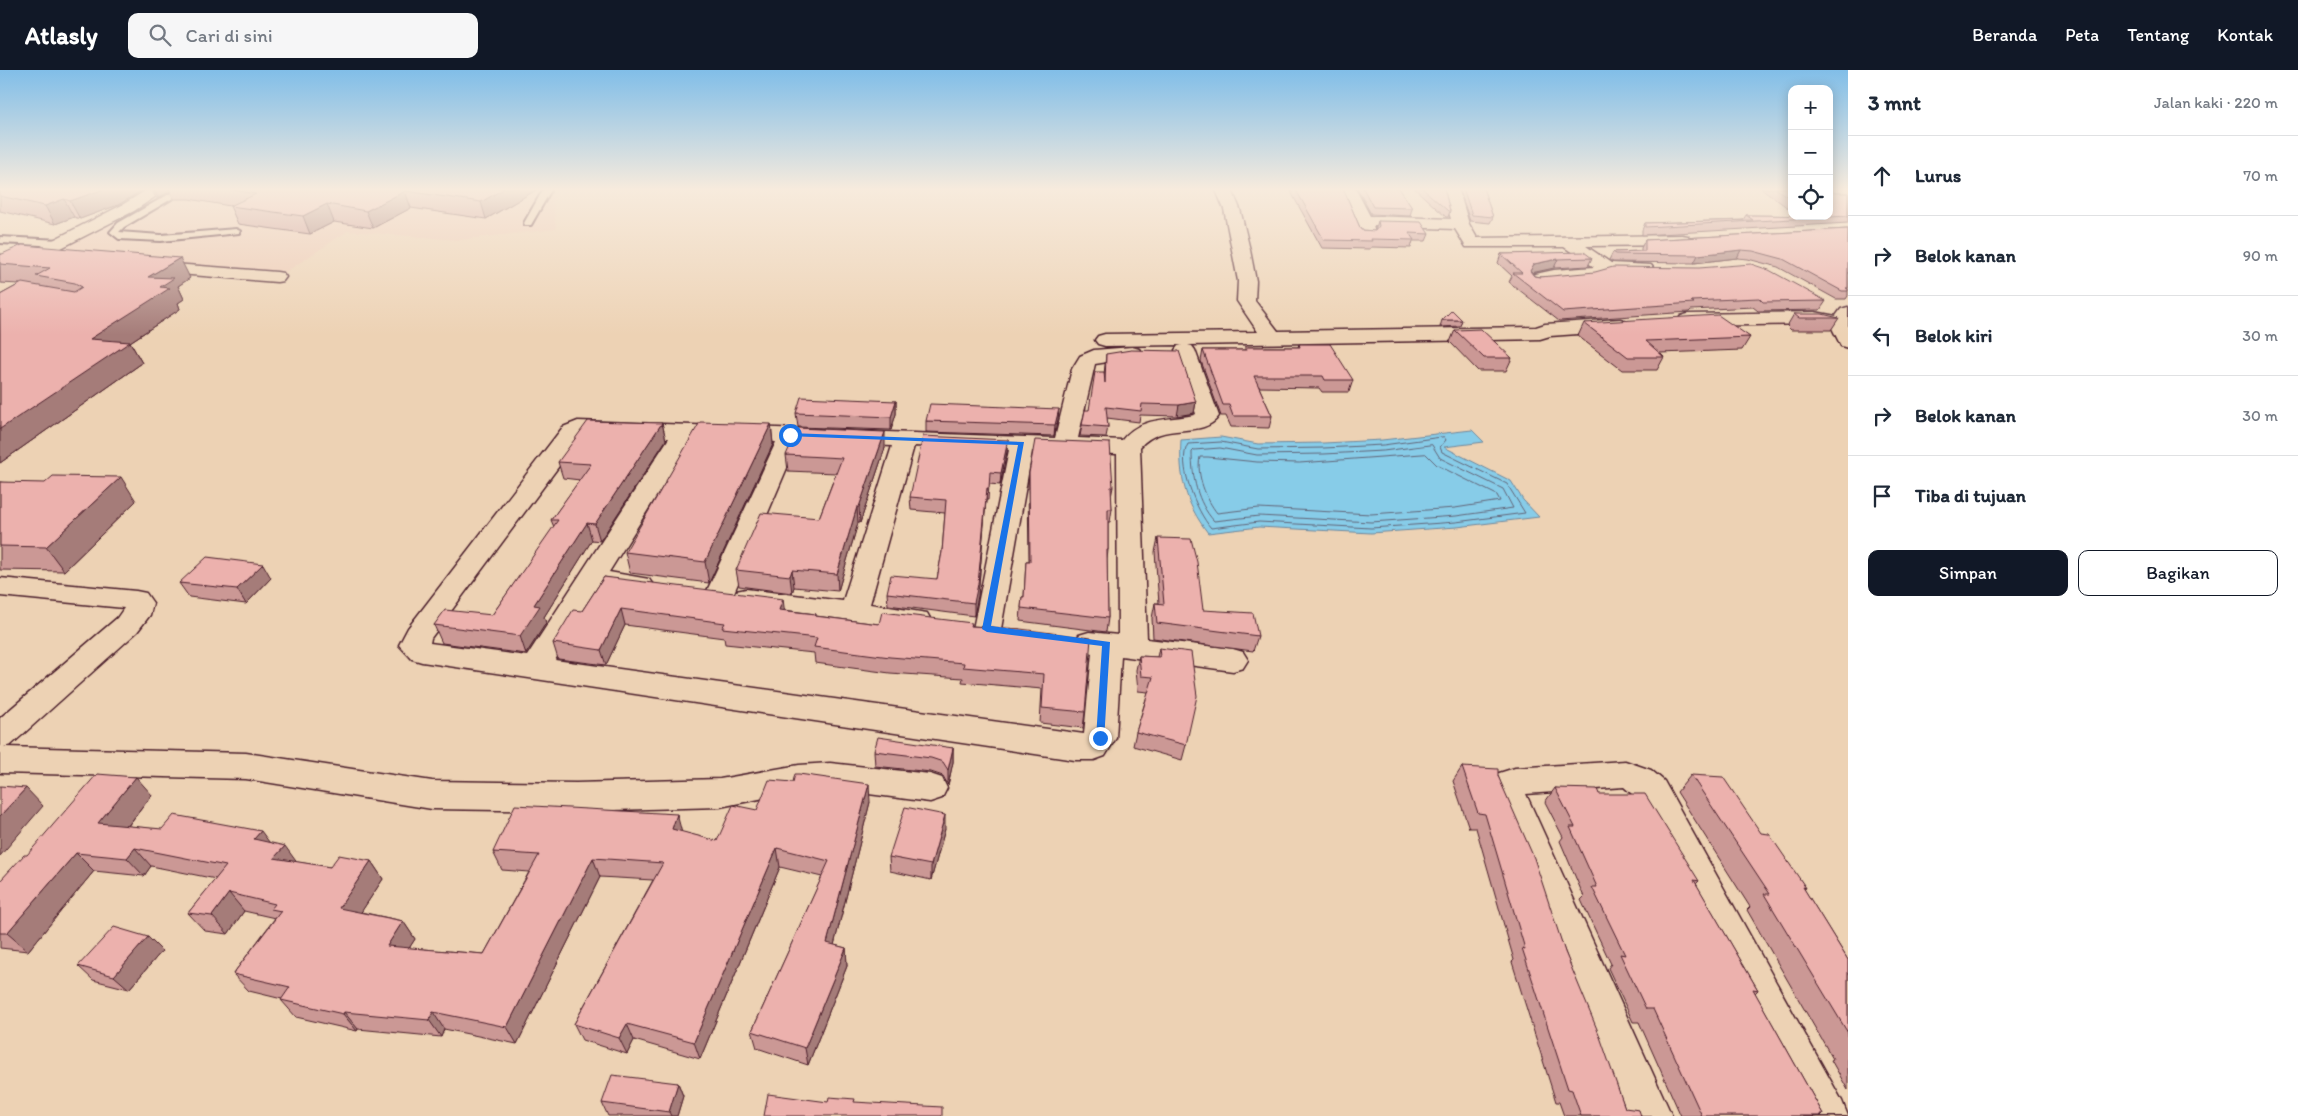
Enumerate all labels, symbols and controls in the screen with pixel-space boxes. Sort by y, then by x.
search box [128,13,478,58]
text: Atlasly [25,21,98,50]
icon: search [146,21,174,49]
text: Cari di sini [186,24,273,47]
text: Beranda [1972,24,2037,46]
text: Peta [2065,24,2099,46]
text: Tentang [2127,24,2189,46]
text: Kontak [2217,24,2273,46]
map controls [1788,85,1833,220]
button: + [1788,85,1833,130]
text: 3 mnt [1868,90,1921,115]
text: Jalan kaki · 220 m [2154,93,2278,112]
button: − [1788,130,1833,175]
icon: ahead [1868,162,1896,190]
text: Lurus [1915,164,1961,187]
text: 70 m [2243,166,2278,185]
button: locate [1788,175,1833,220]
icon: right [1868,242,1896,270]
text: Belok kanan [1915,244,2016,267]
text: 90 m [2243,246,2278,265]
icon: left [1868,322,1896,350]
text: Belok kiri [1915,324,1992,347]
text: 30 m [2242,326,2278,345]
icon: right [1868,402,1896,430]
text: Belok kanan [1915,404,2016,427]
text: 30 m [2242,406,2278,425]
route start [779,424,802,447]
icon: arrive [1868,482,1896,510]
text: Tiba di tujuan [1915,484,2026,507]
button: Simpan [1868,550,2068,596]
button: Bagikan [2078,550,2278,596]
route end [1089,727,1112,750]

